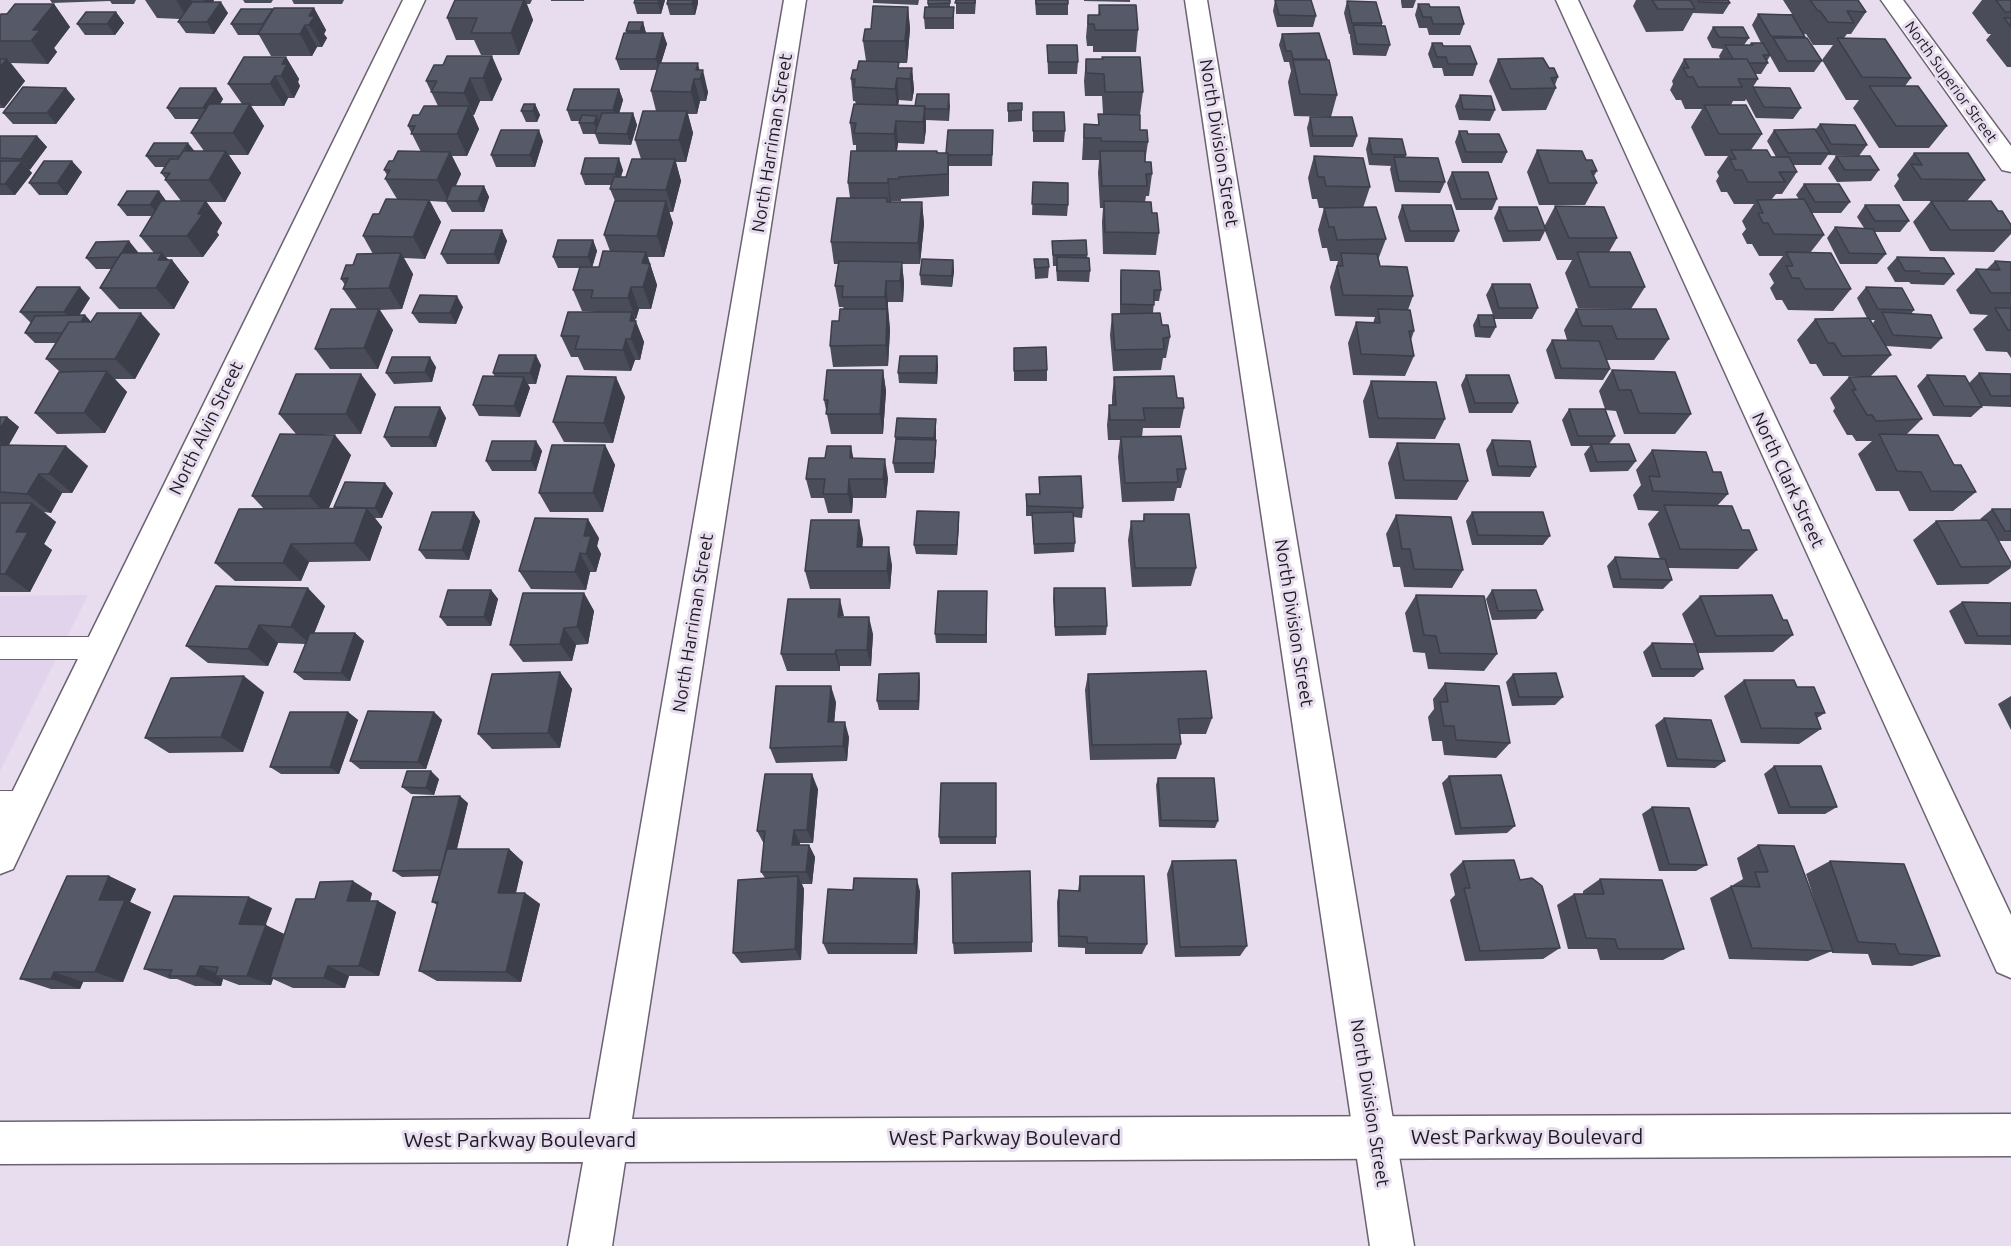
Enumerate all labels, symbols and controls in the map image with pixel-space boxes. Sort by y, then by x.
street label: North Superior Street [1901,18,2001,146]
street label: North Harriman Street [747,52,797,234]
street label: North Division Street [1195,58,1243,228]
street label: North Alvin Street [164,358,248,498]
street label: North Clark Street [1747,409,1829,551]
street label: North Harriman Street [668,532,718,714]
street label: North Division Street [1270,538,1318,708]
street label: North Division Street [1346,1018,1394,1188]
street label: West Parkway Boulevard [1411,1124,1643,1150]
street label: West Parkway Boulevard [889,1125,1121,1151]
street label: West Parkway Boulevard [404,1127,636,1153]

